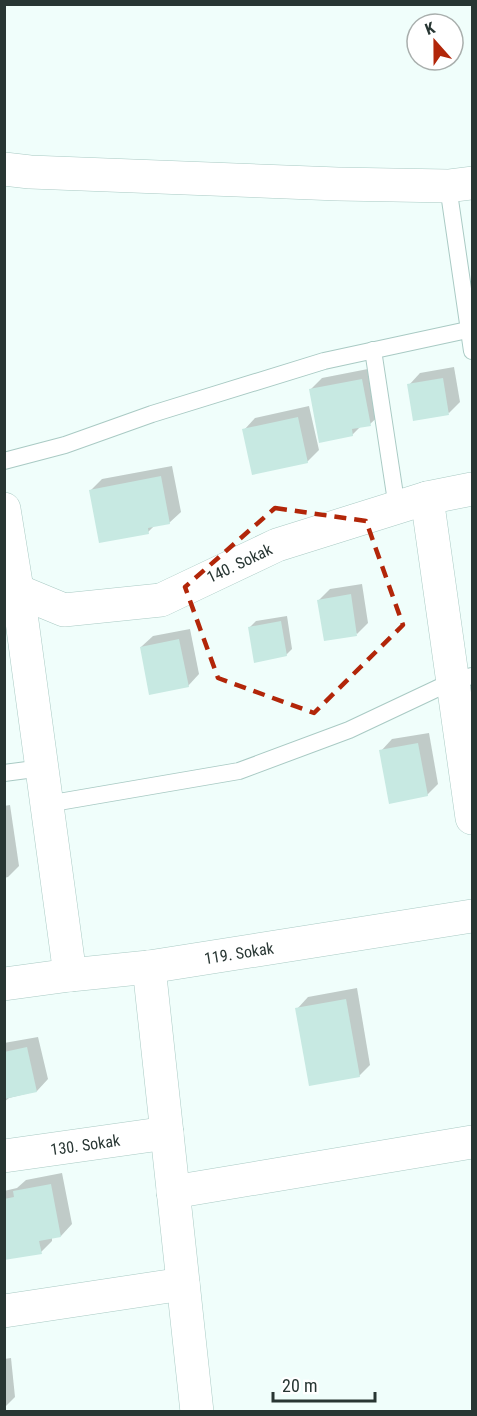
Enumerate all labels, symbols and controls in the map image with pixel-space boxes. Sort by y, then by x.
north arrow [405,12,465,72]
text: K [422,18,437,39]
street label: 140. Sokak [204,539,276,586]
street label: 119. Sokak [203,938,276,968]
street label: 130. Sokak [49,1130,122,1159]
scale bar [273,1365,375,1403]
text: 20 m [282,1375,317,1396]

